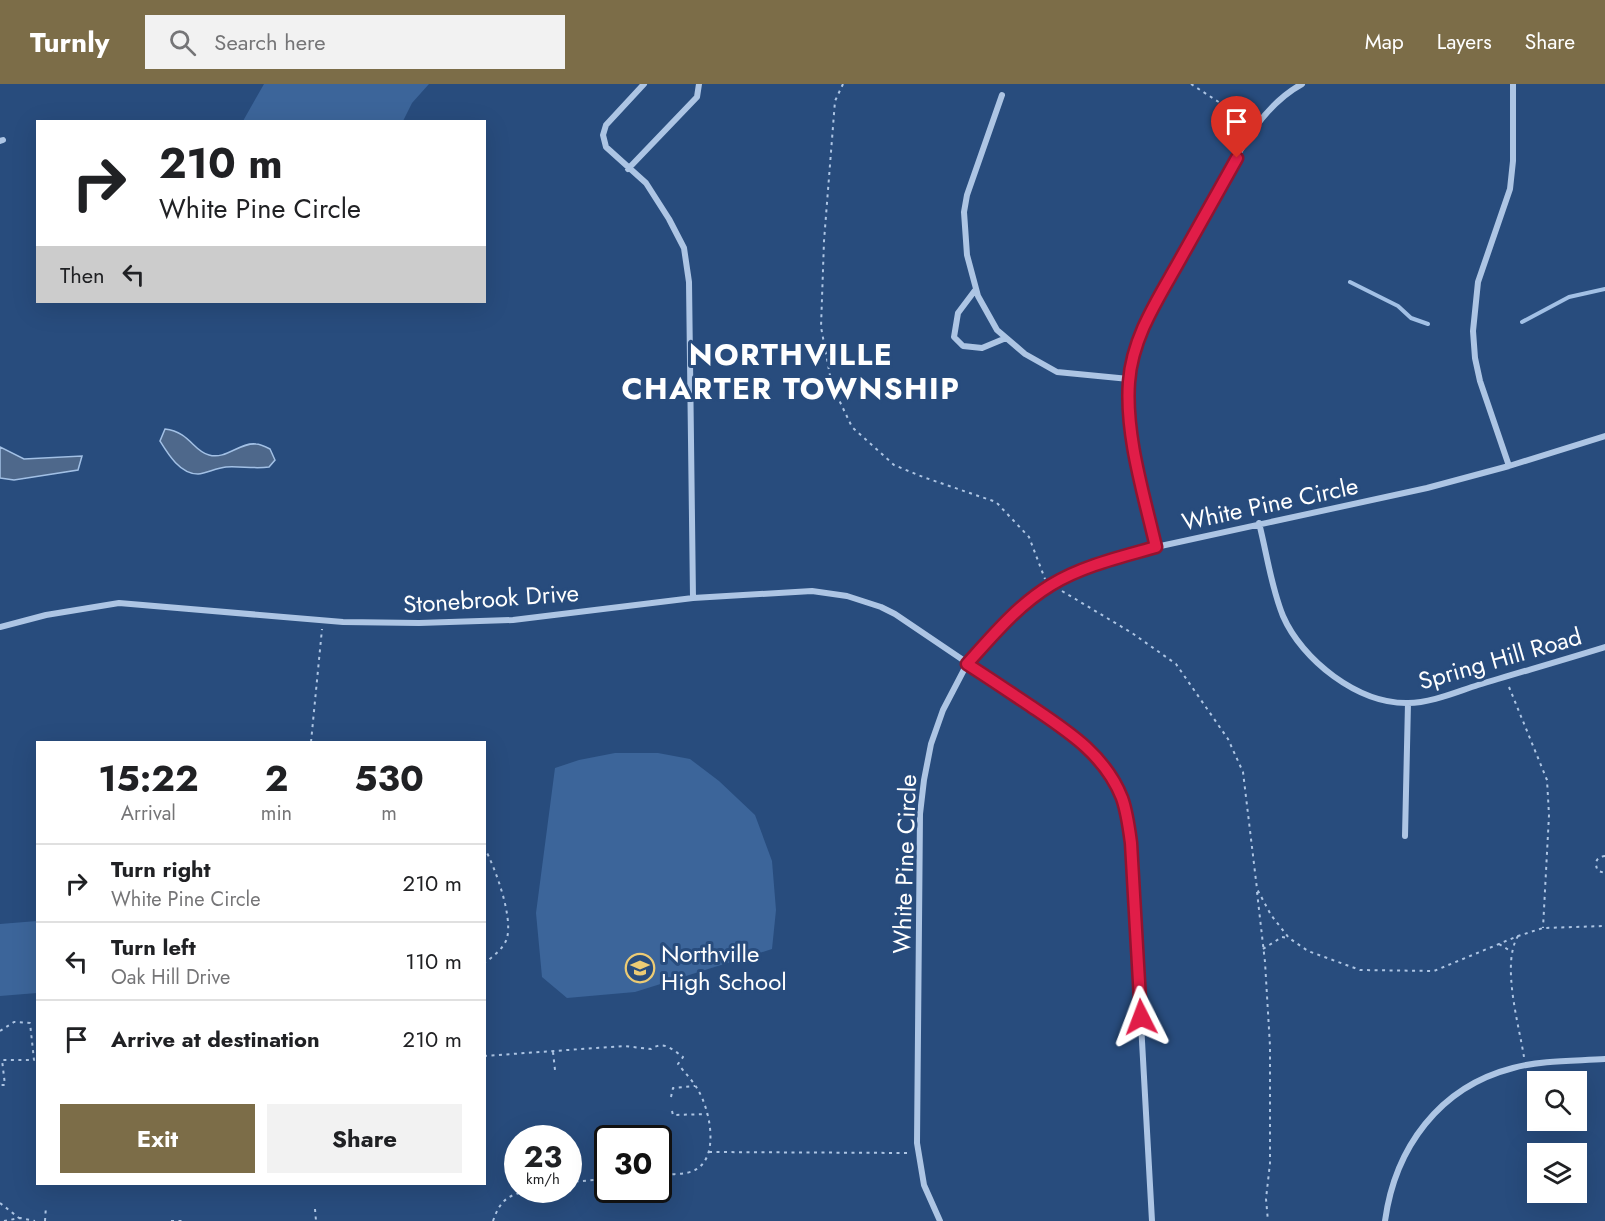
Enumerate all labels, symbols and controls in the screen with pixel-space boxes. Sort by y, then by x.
search box [145,15,565,69]
text: Turnly [30,22,109,63]
icon: search [166,26,199,59]
text: Search here [214,26,326,58]
text: Map [1365,27,1404,57]
text: Layers [1437,27,1492,57]
text: Share [1525,27,1575,57]
pin [1211,96,1262,158]
icon: arrive [1220,105,1253,138]
text: 210 m [159,133,283,194]
icon: right [60,144,138,222]
text: White Pine Circle [159,189,361,228]
icon: left [117,258,150,291]
text: Then [60,259,105,291]
district label: NORTHVILLE CHARTER TOWNSHIP [622,333,960,410]
street label: White Pine Circle [1179,468,1361,539]
street label: Stonebrook Drive [402,575,580,622]
street label: Spring Hill Road [1414,619,1586,699]
text: 15:22 [98,752,199,804]
text: 2 [265,752,288,804]
text: 530 [354,752,424,804]
street label: White Pine Circle [884,774,925,954]
text: Arrival [121,799,176,828]
text: min [261,799,292,828]
text: m [381,799,397,828]
text: Turn right [111,853,211,885]
icon: right [60,867,93,900]
text: 210 m [403,867,462,899]
text: White Pine Circle [111,885,260,914]
text: Turn left [111,931,196,963]
place label: Northville High School [661,936,787,999]
icon: left [60,945,93,978]
text: 110 m [405,945,462,977]
school or university icon: Northville High School [624,952,656,984]
text: Oak Hill Drive [111,963,230,992]
position arrow [1109,985,1173,1049]
icon: arrive [60,1023,93,1056]
text: Arrive at destination [111,1023,320,1055]
text: 210 m [403,1023,462,1055]
map controls [1527,1071,1587,1203]
button: search [1527,1071,1587,1131]
button: Exit [60,1104,255,1173]
button: Share [267,1104,462,1173]
speed limit sign: 30 [594,1125,672,1203]
text: 23 [524,1135,562,1178]
button: layers [1527,1143,1587,1203]
text: km/h [526,1168,560,1190]

